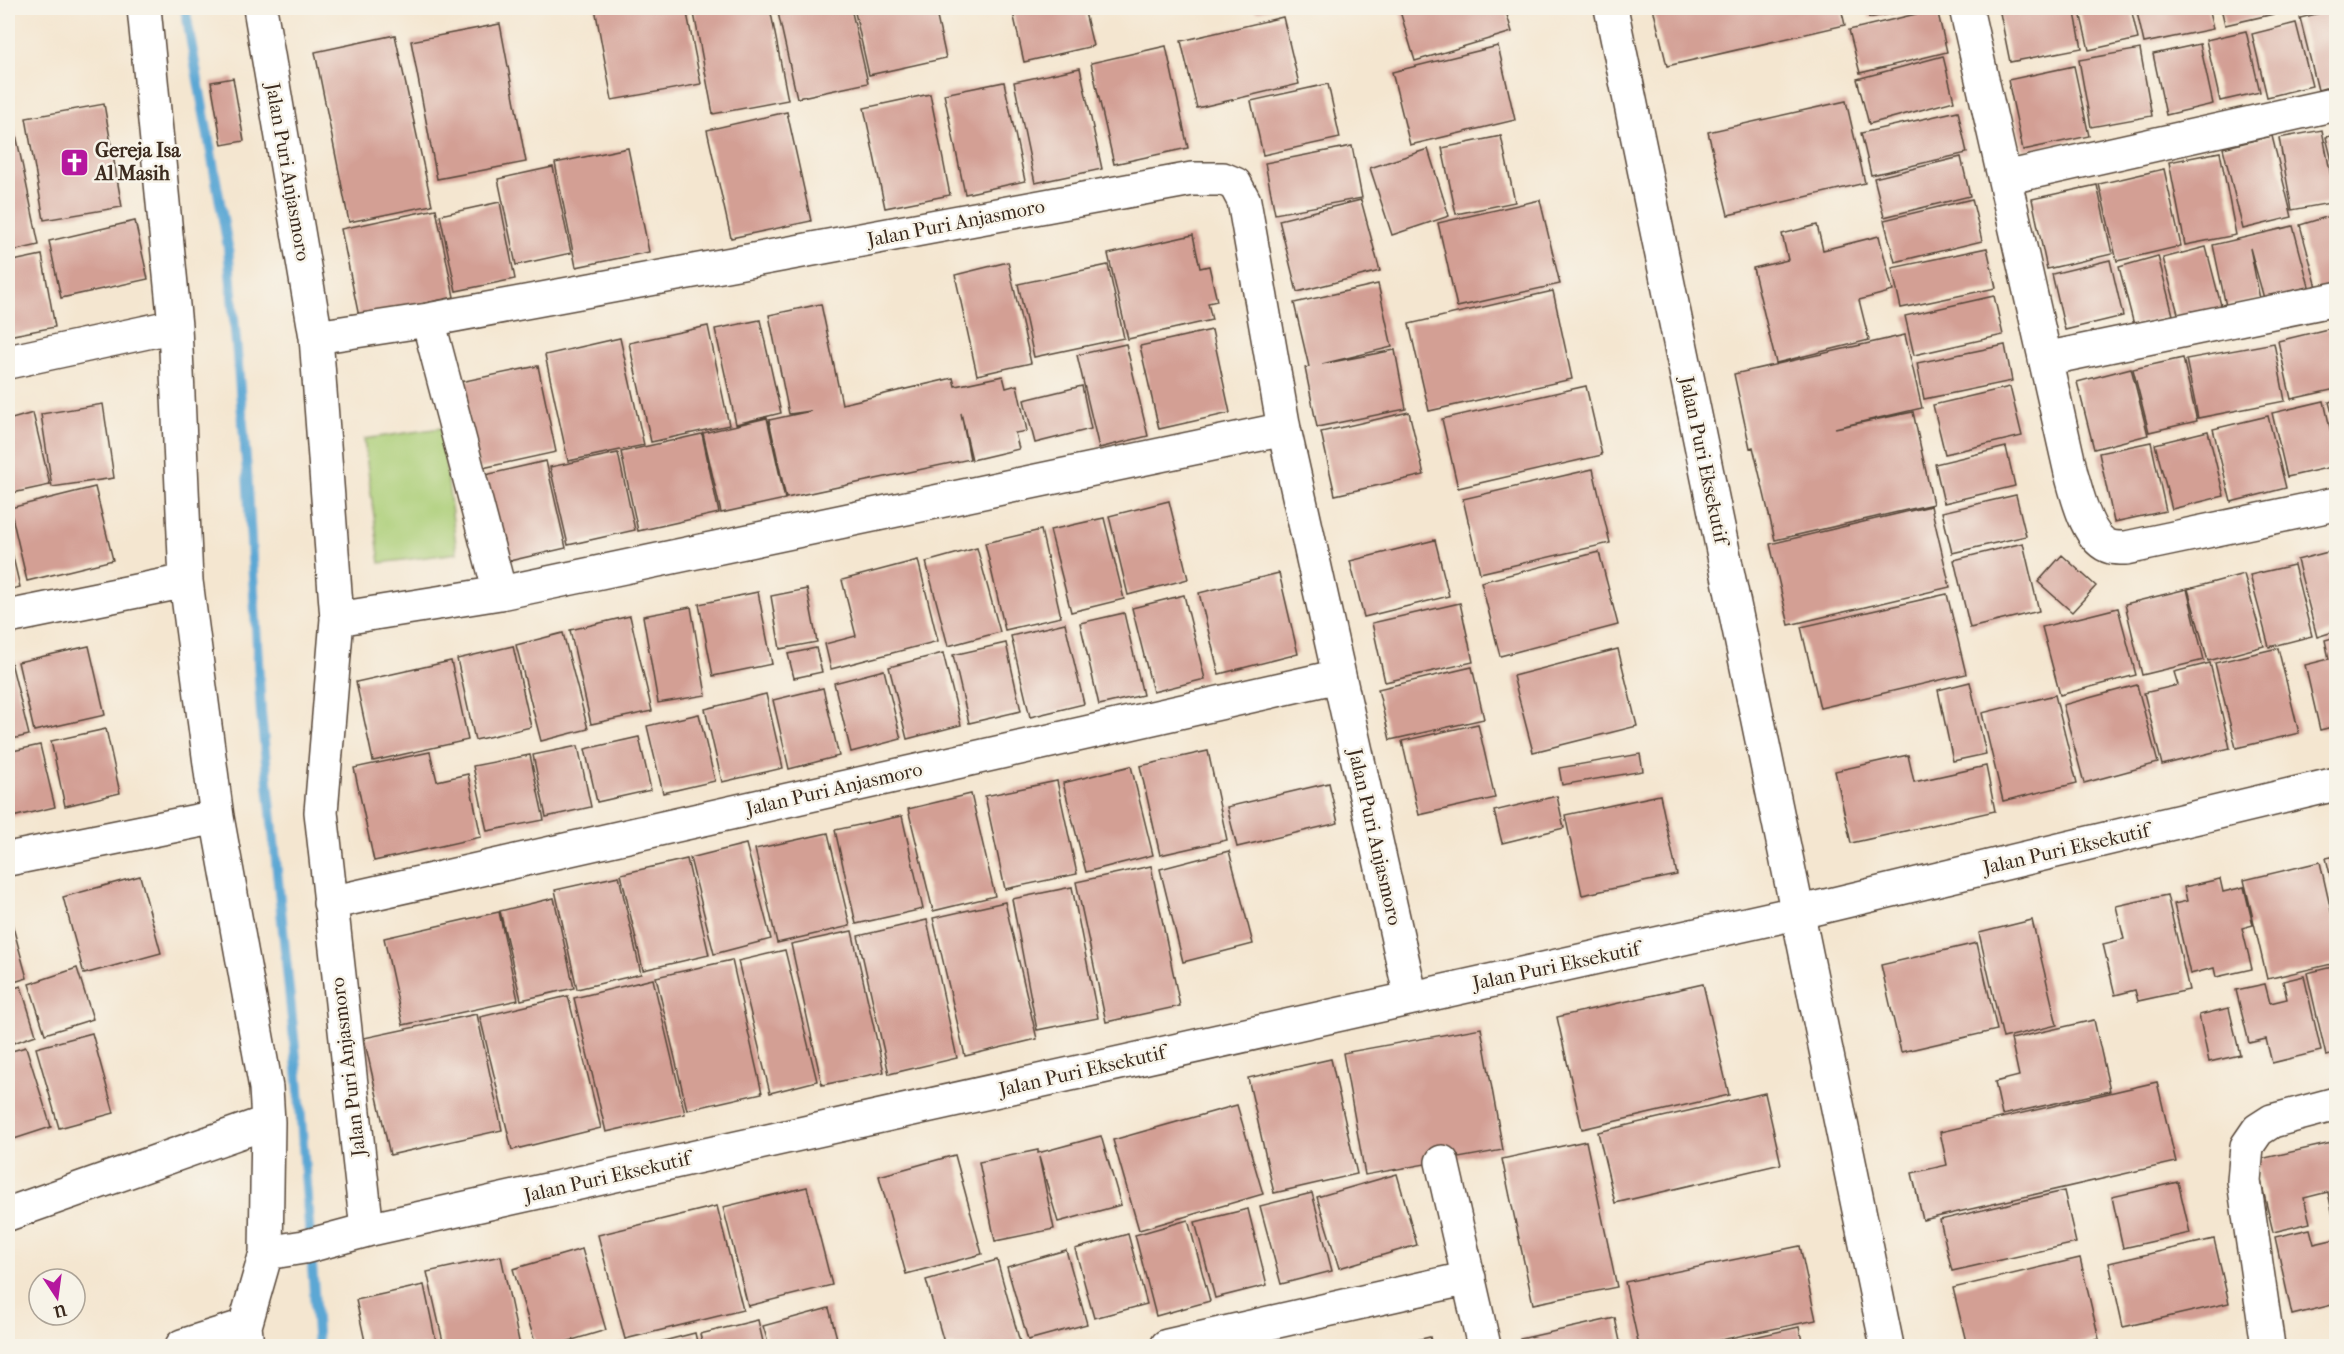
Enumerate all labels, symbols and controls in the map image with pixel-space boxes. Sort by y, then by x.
street label: Jalan Puri Anjasmoro [261,79,315,263]
place label: Gereja Isa Al Masih [93,139,181,185]
church icon: Gereja Isa Al Masih [58,146,90,178]
street label: Jalan Puri Anjasmoro [863,194,1047,252]
street label: Jalan Puri Eksekutif [1675,373,1734,550]
street label: Jalan Puri Anjasmoro [1343,745,1407,927]
street label: Jalan Puri Anjasmoro [742,757,924,821]
street label: Jalan Puri Eksekutif [1979,818,2156,880]
street label: Jalan Puri Eksekutif [1469,936,1646,995]
street label: Jalan Puri Anjasmoro [326,976,371,1160]
street label: Jalan Puri Eksekutif [995,1040,1172,1102]
street label: Jalan Puri Eksekutif [520,1146,697,1208]
north arrow [27,1267,87,1327]
text: U [52,1300,69,1322]

